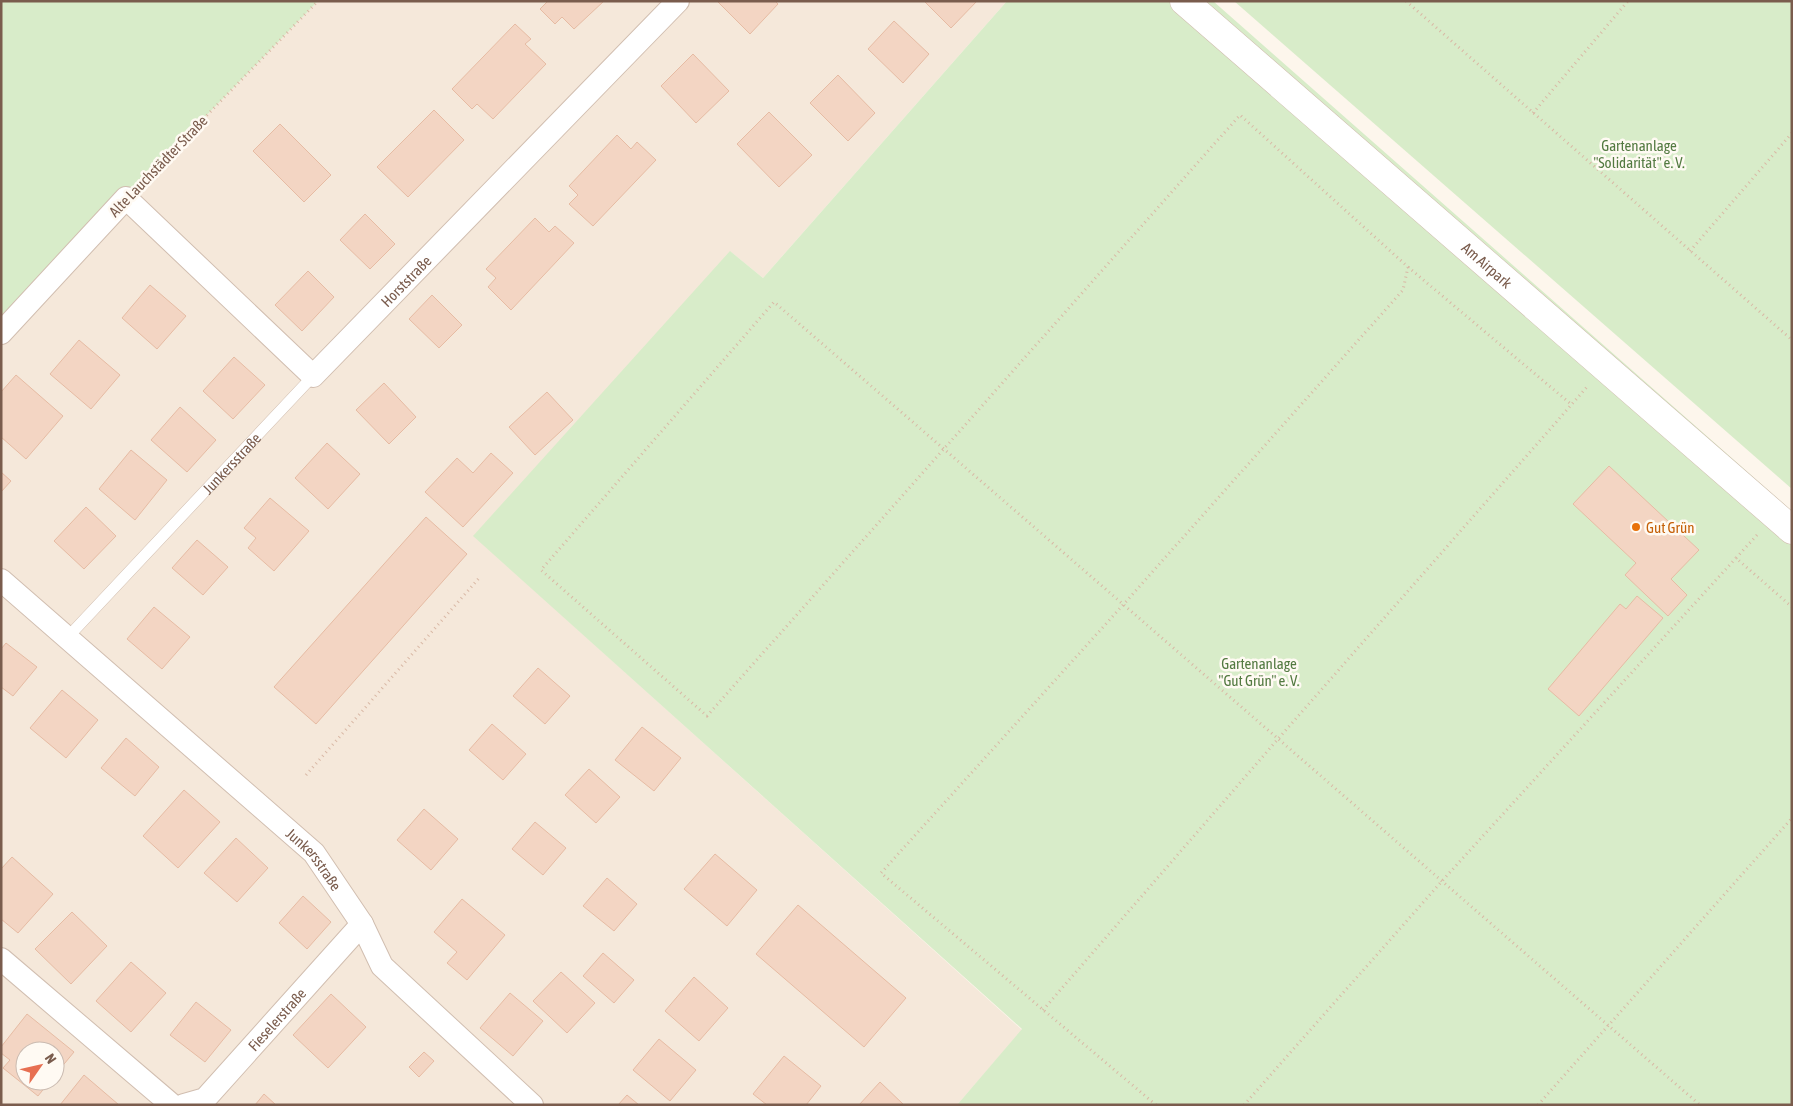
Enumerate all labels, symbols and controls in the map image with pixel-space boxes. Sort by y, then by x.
street label: Alte Lauchstädter Straße [105,112,211,220]
park label: Gartenanlage "Solidarität" e. V. [1593,137,1685,171]
street label: Am Airpark [1459,239,1516,291]
street label: Horststraße [377,252,434,310]
street label: Junkersstraße [199,429,264,497]
place label: Gut Grün [1646,519,1694,536]
marker: Gut Grün [1630,521,1642,533]
park label: Gartenanlage "Gut Grün" e. V. [1219,655,1300,689]
street label: Junkersstraße [283,824,345,894]
street label: Fieselerstraße [244,984,309,1054]
north arrow [15,1041,65,1091]
text: N [42,1051,60,1067]

